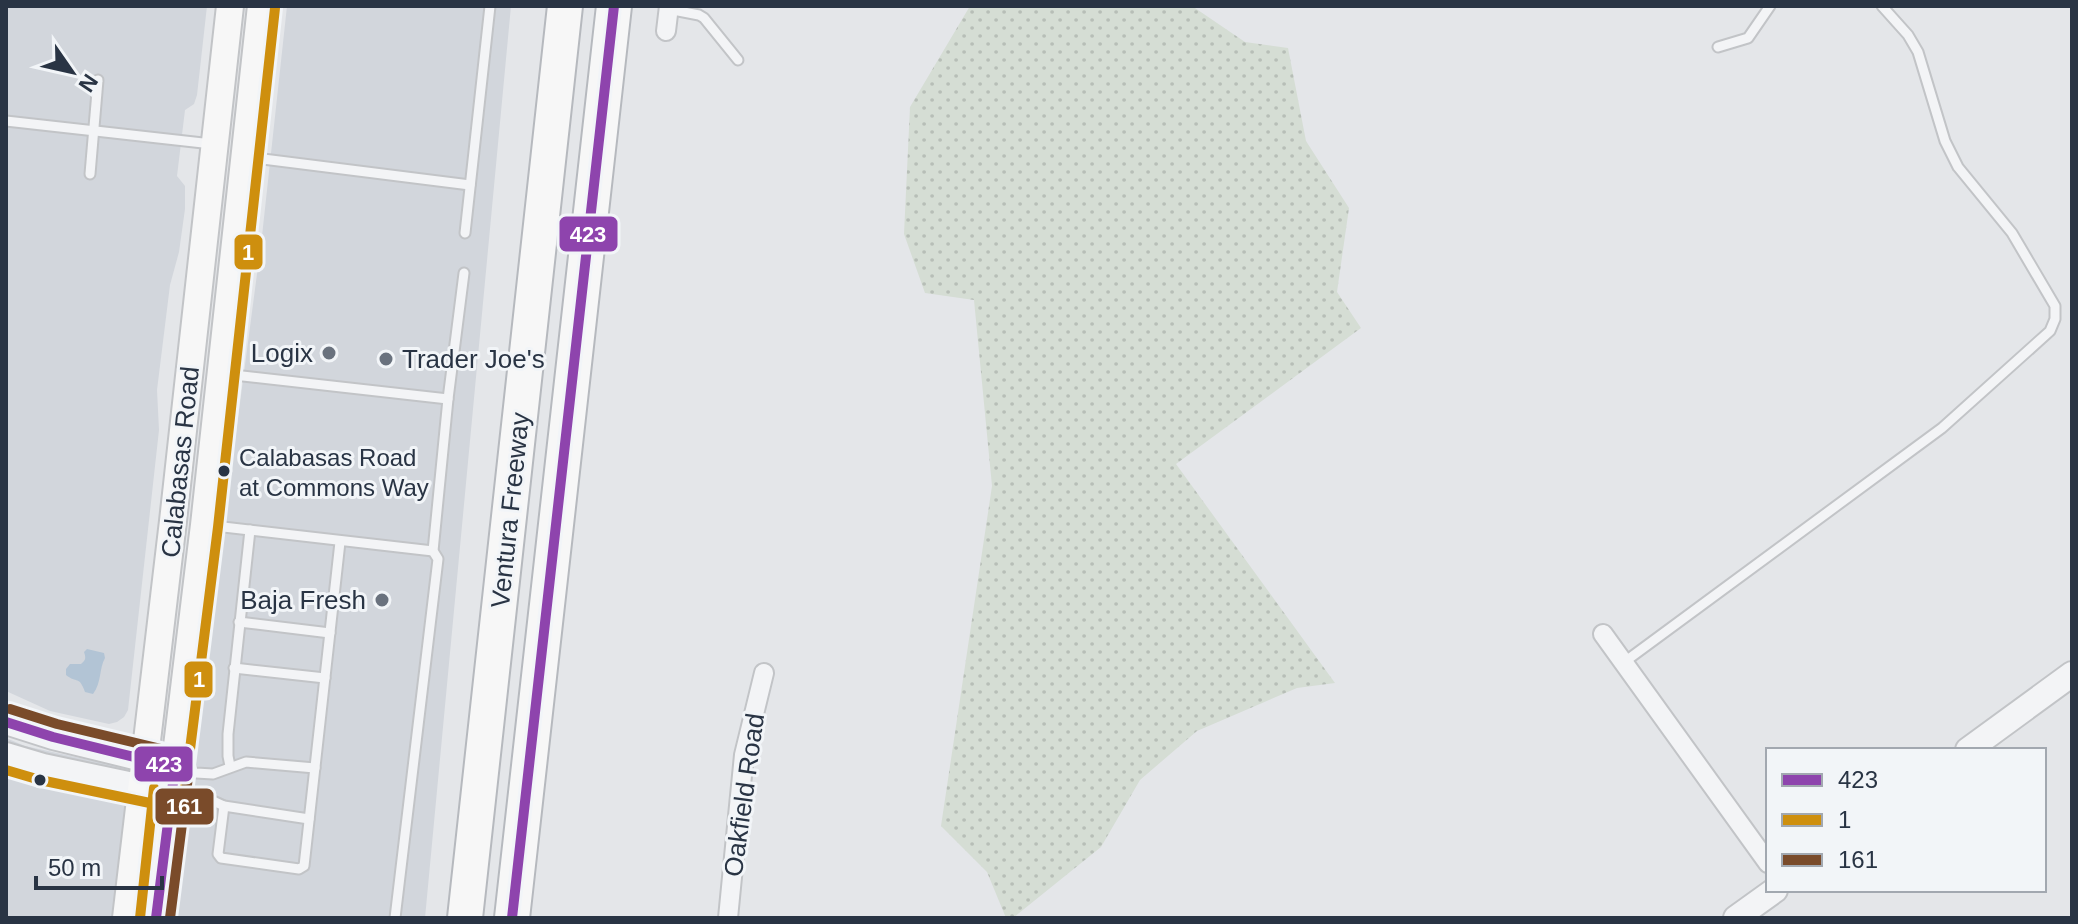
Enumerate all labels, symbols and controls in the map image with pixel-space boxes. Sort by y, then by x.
north arrow [32,32,112,112]
text: N [73,69,103,96]
line badge: 423 [558,215,619,253]
text: 423 [570,222,606,247]
line badge: 1 [233,233,264,271]
text: 1 [242,240,254,265]
place label: Logix [251,338,313,368]
marker: Logix [320,344,338,362]
place label: Trader Joe's [402,344,545,374]
marker: Trader Joe's [377,350,395,368]
street label: Calabasas Road [155,365,205,559]
street label: Ventura Freeway [485,411,535,609]
place label: Calabasas Road at Commons Way [239,444,429,501]
marker: Calabasas Road at Commons Way [216,463,232,479]
place label: Baja Fresh [240,585,366,615]
marker: Baja Fresh [373,591,391,609]
line badge: 1 [183,660,214,699]
text: 1 [193,667,205,692]
street label: Oakfield Road [718,711,770,879]
line badge: 423 [133,745,194,783]
legend [1766,748,2046,892]
text: 423 [146,752,182,777]
text: 423 [1838,766,1878,793]
unlabelled marker [32,772,48,788]
line badge: 161 [154,787,215,826]
text: 161 [166,794,202,819]
text: 1 [1838,806,1851,833]
scale bar [36,840,162,890]
text: 161 [1838,846,1878,873]
text: 50 m [48,854,101,881]

